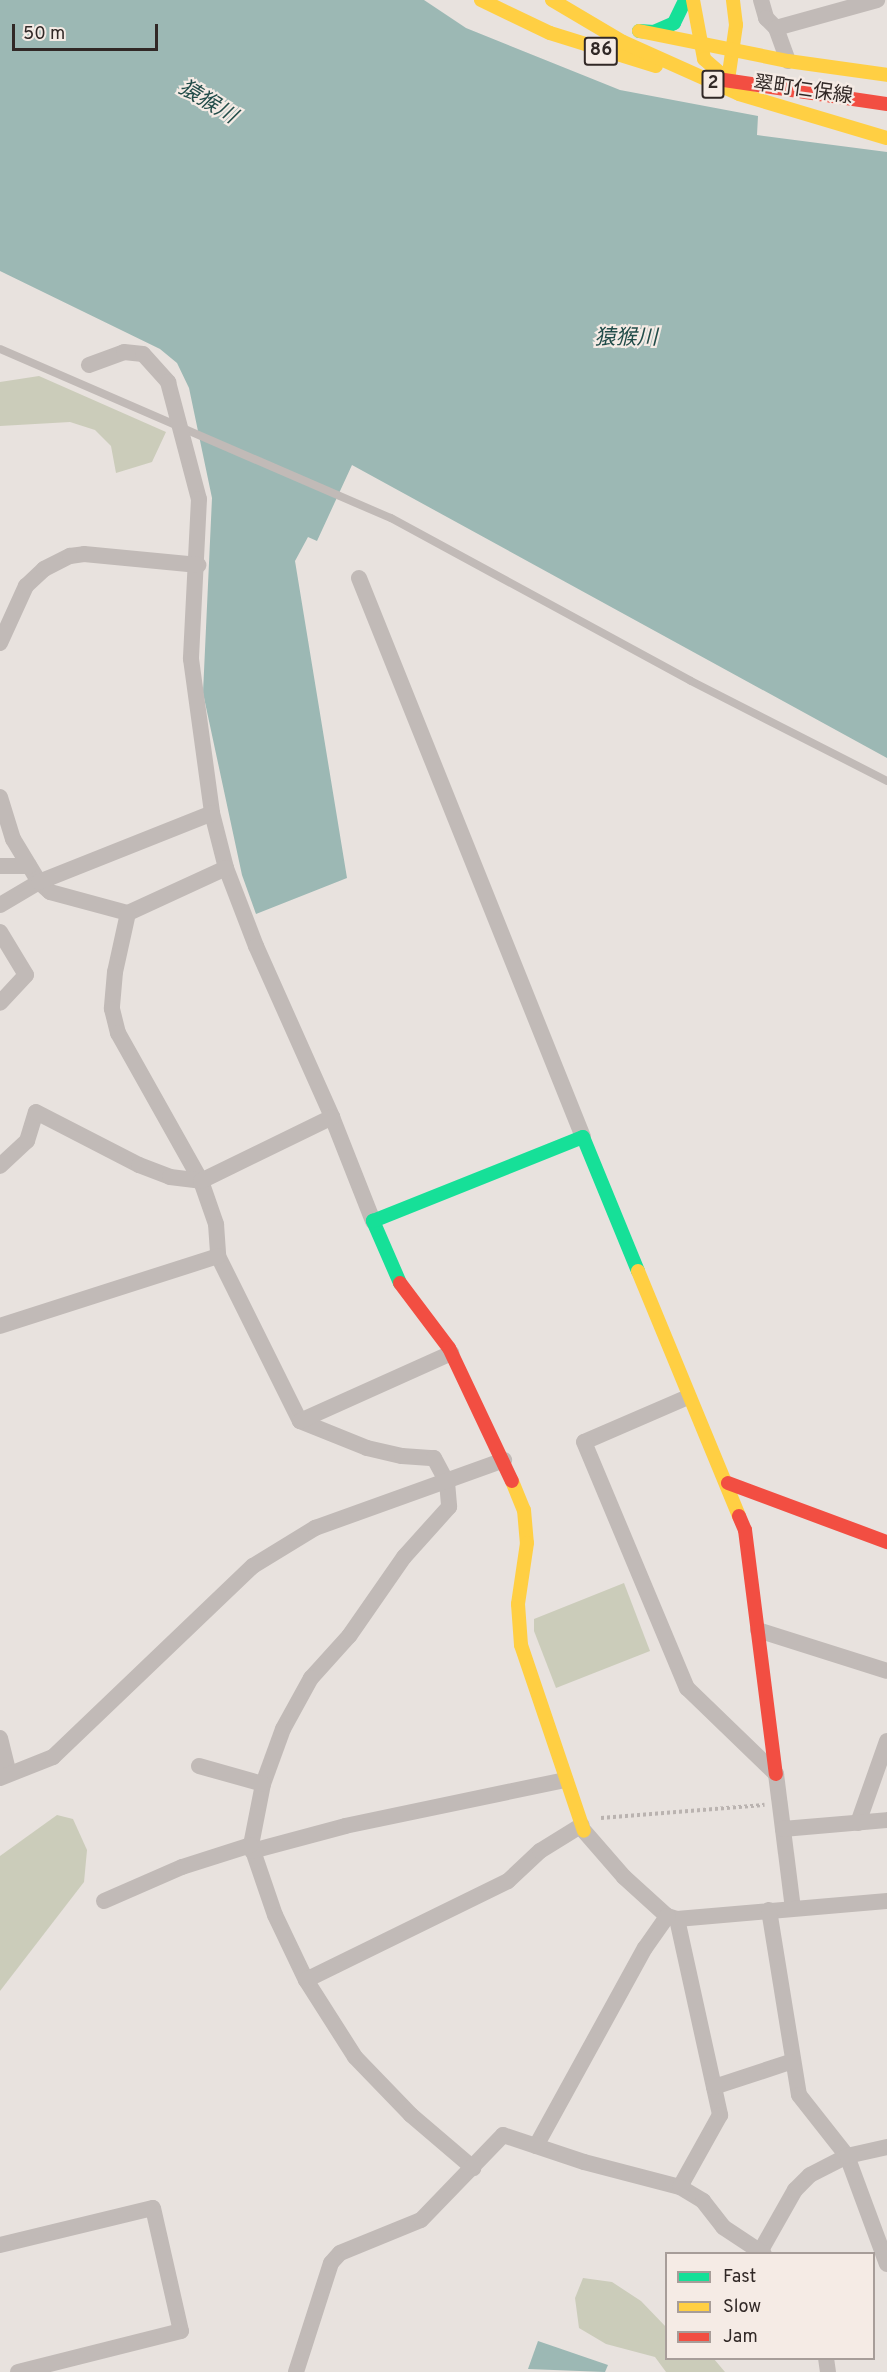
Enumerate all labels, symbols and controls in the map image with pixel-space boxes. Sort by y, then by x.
scale bar [15,12,160,50]
text: 50 m [23,23,65,46]
road number: 86 [583,36,619,66]
road number: 2 [701,69,725,99]
street label: 翠町仁保線 [752,72,854,110]
water label: 猿猴川 [174,76,240,130]
water label: 猿猴川 [595,326,657,352]
legend [665,2252,875,2360]
text: Fast [723,2266,756,2289]
text: Slow [723,2296,761,2319]
text: Jam [723,2326,758,2349]

